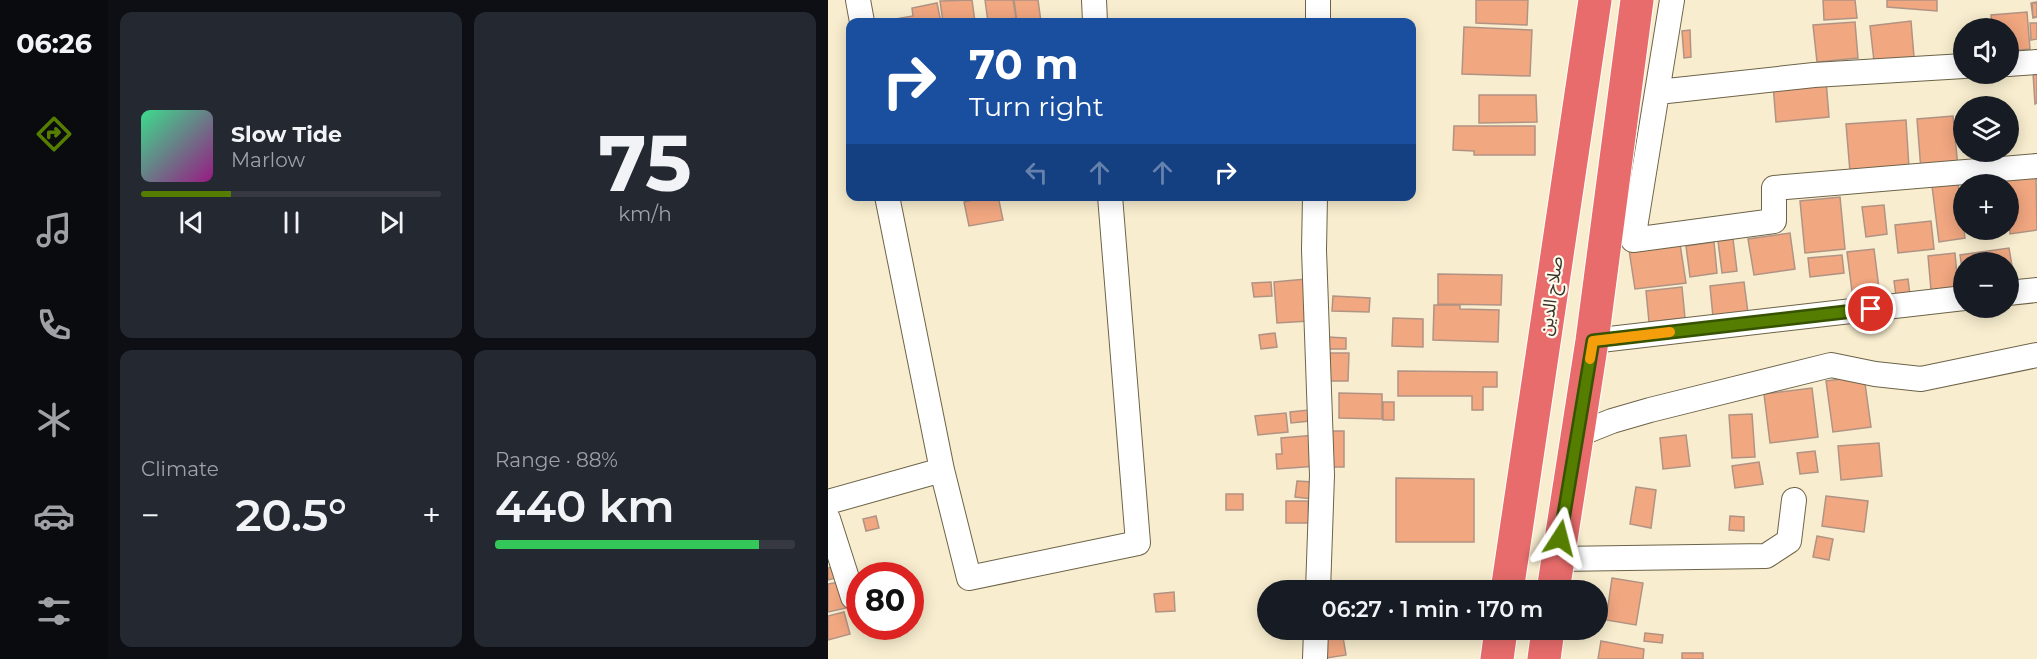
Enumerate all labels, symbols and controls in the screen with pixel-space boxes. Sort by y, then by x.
map controls [1953,18,2019,318]
button: sound [1953,18,2019,84]
text: 06:26 [16,27,92,60]
text: 70 m [969,38,1079,90]
icon: right [870,42,948,120]
text: Turn right [969,90,1104,123]
button: layers [1953,96,2019,162]
icon: directions [33,113,75,155]
text: 75 [598,115,692,211]
text: Slow Tide [231,121,342,148]
text: Marlow [231,148,305,172]
icon: left [1020,156,1053,189]
icon: ahead [1083,156,1116,189]
icon: ahead [1146,156,1179,189]
icon: right [1209,156,1242,189]
button: + [1953,174,2019,240]
text: km/h [618,202,672,226]
icon: previous [175,206,208,239]
icon: pause [275,206,308,239]
icon: next [375,206,408,239]
icon: music [33,209,75,251]
button: − [1953,252,2019,318]
street label: صلاح الدين [1535,255,1569,338]
pin [1845,283,1896,334]
icon: arrive [1854,292,1887,325]
icon: phone [33,304,75,346]
icon: climate [33,399,75,441]
text: Range · 88% [495,448,618,472]
text: Climate [141,457,219,481]
text: 440 km [495,478,675,533]
text: 20.5° [235,487,347,542]
icon: car [33,495,75,537]
text: − [141,495,160,535]
text: + [422,495,441,535]
position arrow [1528,506,1592,570]
speed limit sign: 80 [846,562,924,640]
icon: filters [33,590,75,632]
text: 06:27 · 1 min · 170 m [1322,596,1543,623]

